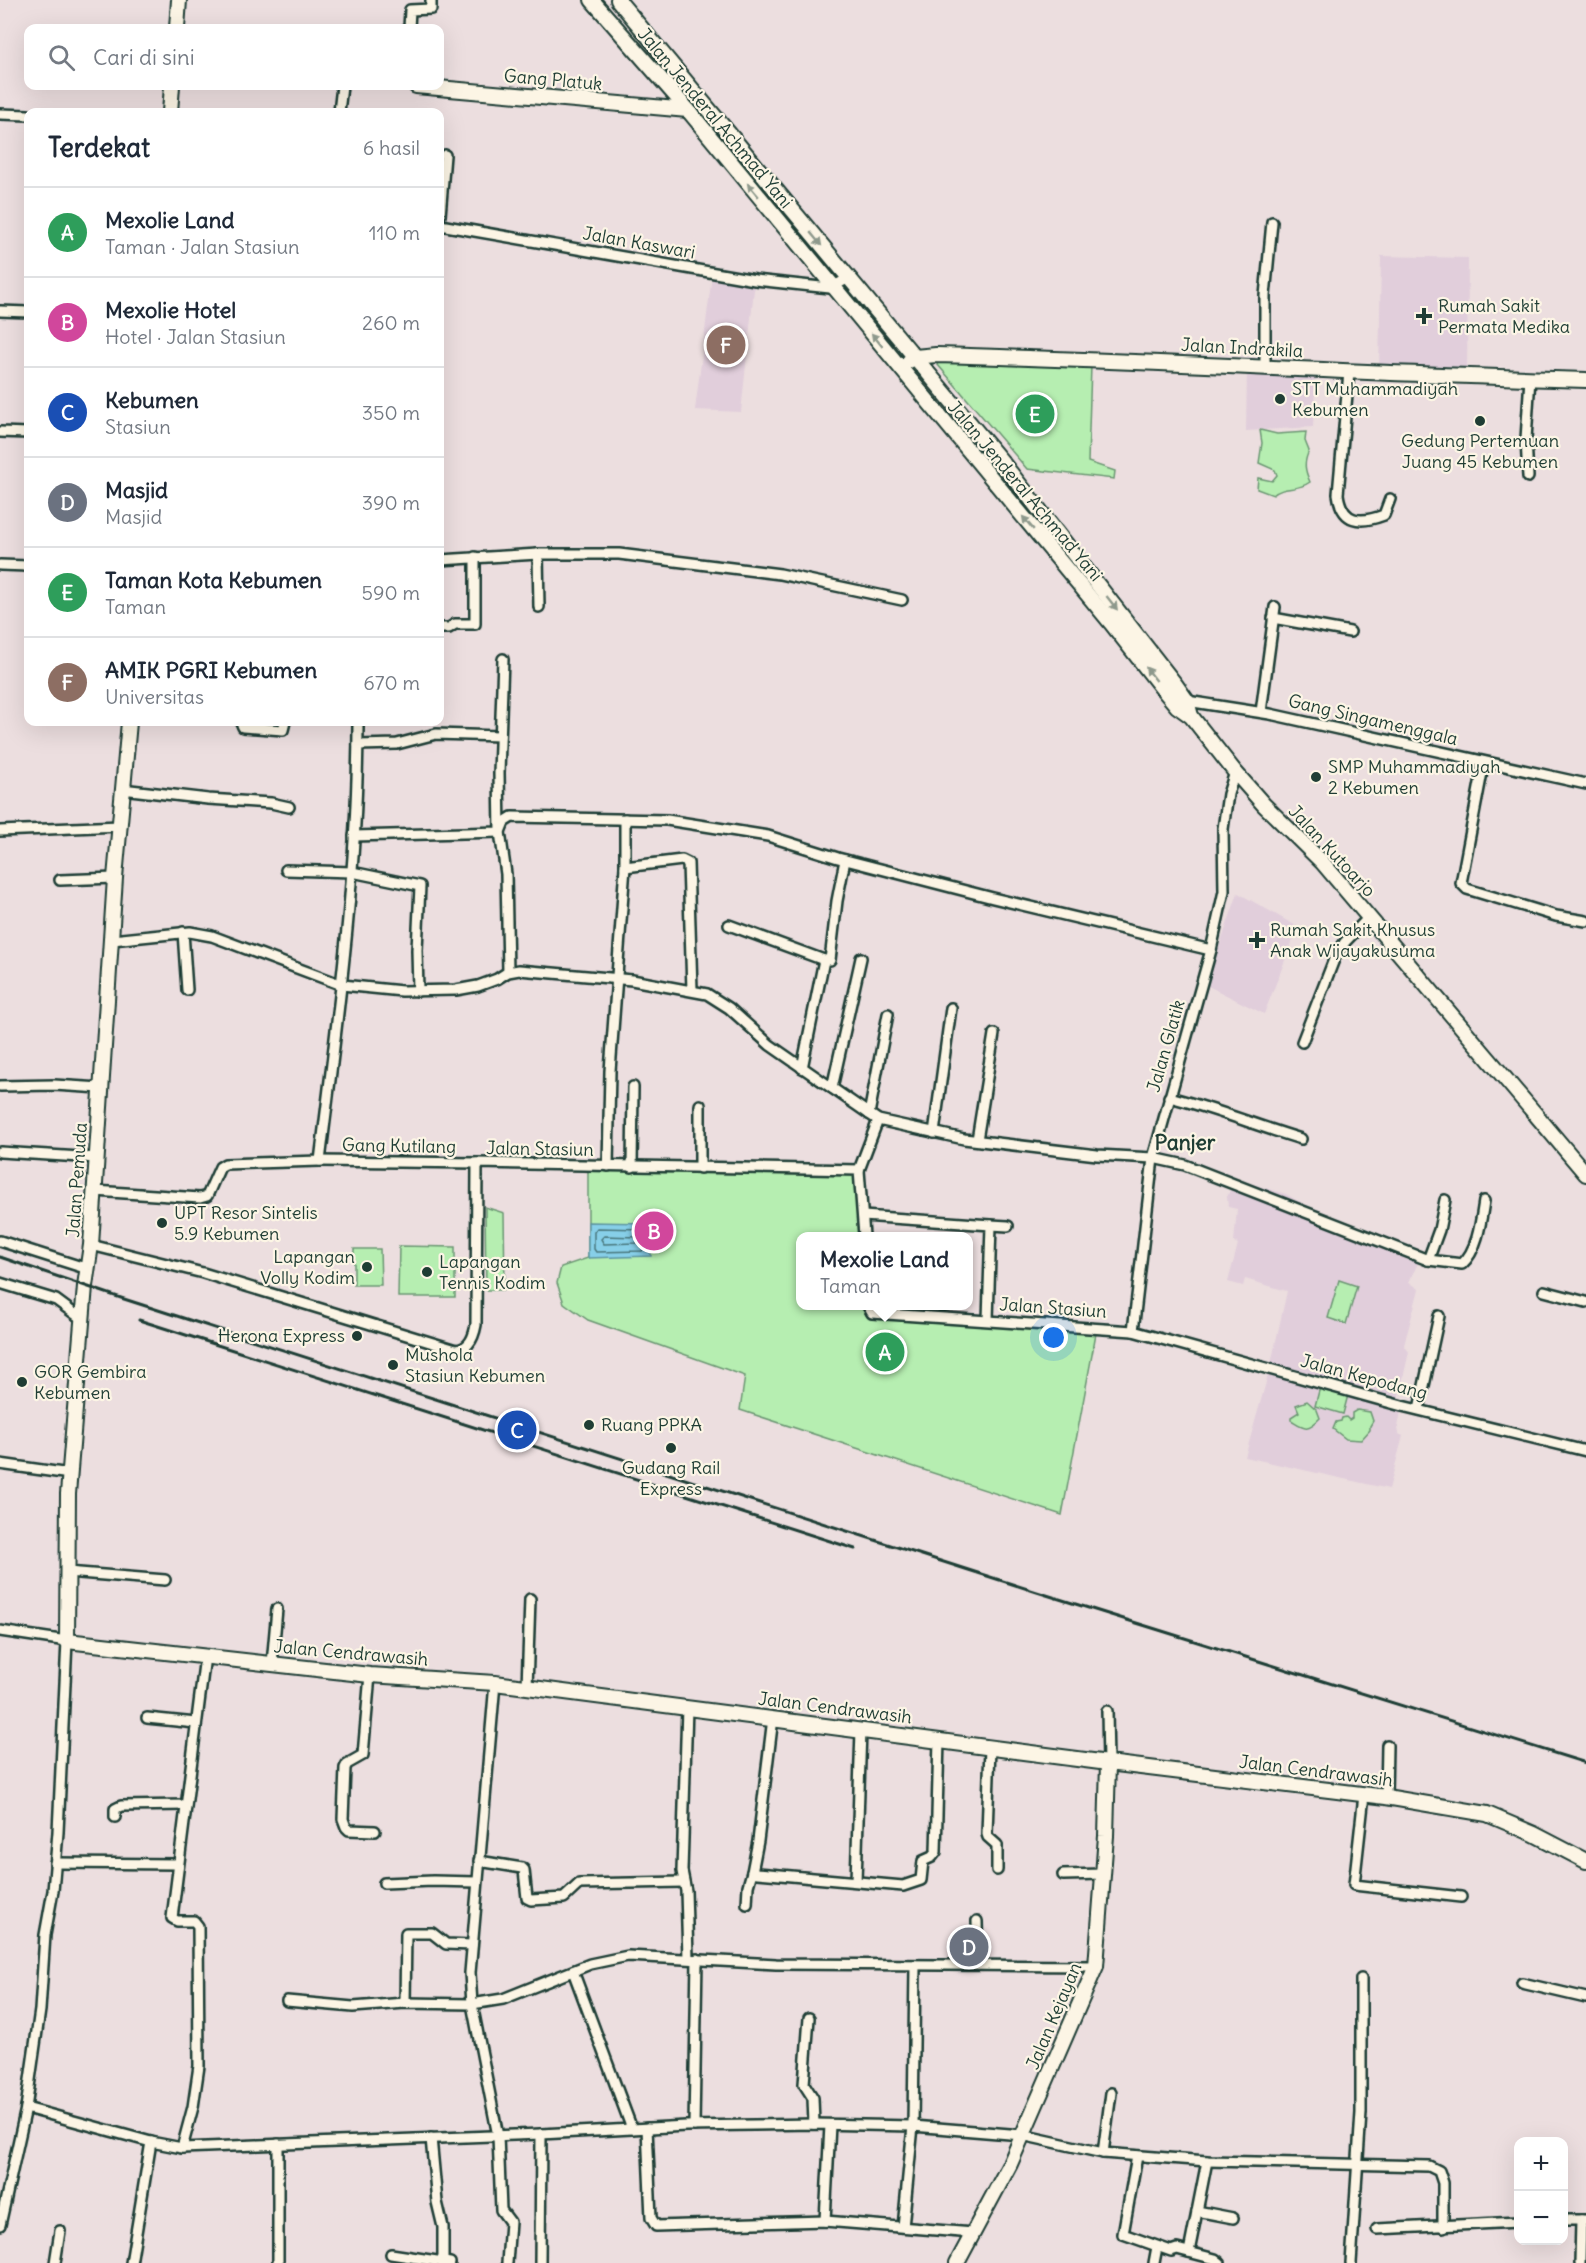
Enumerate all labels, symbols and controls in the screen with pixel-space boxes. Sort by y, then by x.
street label: Jalan Jenderal Achmad Yani [633,23,798,213]
search box [24,24,444,90]
icon: search [45,41,78,74]
text: Cari di sini [93,43,195,71]
street label: Gang Platuk [503,64,603,95]
text: Terdekat [48,131,150,164]
text: 6 hasil [363,135,420,160]
one-way arrow [747,183,760,198]
text: Mexolie Land [105,206,234,234]
text: A [61,220,74,245]
text: 110 m [369,220,420,245]
street label: Jalan Kaswari [581,221,697,264]
one-way arrow [809,231,822,246]
text: Taman · Jalan Stasiun [105,234,300,259]
place label: Rumah Sakit Permata Medika [1438,294,1570,338]
text: Mexolie Hotel [105,296,236,324]
marker: Rumah Sakit Permata Medika [1415,307,1433,325]
text: B [61,310,74,335]
text: 260 m [362,310,420,335]
pin: F [706,322,746,368]
text: Hotel · Jalan Stasiun [105,324,286,349]
one-way arrow [871,333,884,348]
street label: Jalan Indrakila [1180,333,1304,362]
place label: STT Muhammadiyah Kebumen [1292,377,1458,421]
text: Kebumen [105,386,199,414]
pin: E [1016,392,1054,436]
marker: STT Muhammadiyah Kebumen [1273,392,1287,406]
street label: Jalan Jenderal Achmad Yani [943,396,1108,586]
text: C [61,400,74,425]
text: 350 m [362,400,420,425]
text: Stasiun [105,414,171,439]
marker: Gedung Pertemuan Juang 45 Kebumen [1473,414,1487,428]
place label: Gedung Pertemuan Juang 45 Kebumen [1401,429,1559,473]
text: Masjid [105,476,168,504]
text: D [60,490,75,515]
text: 390 m [362,490,420,515]
text: Masjid [105,504,162,529]
one-way arrow [1022,516,1035,531]
text: Taman Kota Kebumen [105,566,322,594]
text: E [62,580,73,605]
text: 590 m [362,580,420,605]
text: Taman [105,594,166,619]
one-way arrow [1106,595,1119,611]
text: AMIK PGRI Kebumen [105,656,317,684]
one-way arrow [1145,667,1157,683]
text: F [62,670,73,695]
text: 670 m [363,670,420,695]
text: Universitas [105,684,204,709]
street label: Gang Singamenggala [1286,689,1460,750]
place label: SMP Muhammadiyah 2 Kebumen [1328,755,1501,799]
marker: SMP Muhammadiyah 2 Kebumen [1309,770,1323,784]
street label: Jalan Kutoarjo [1284,800,1381,902]
place label: Rumah Sakit Khusus Anak Wijayakusuma [1270,918,1435,962]
marker: Rumah Sakit Khusus Anak Wijayakusuma [1248,931,1266,949]
street label: Jalan Glatik [1141,997,1190,1095]
street label: Jalan Pemuda [61,1122,92,1238]
district label: Panjer [1155,1129,1216,1156]
street label: Gang Kutilang [342,1133,456,1158]
street label: Jalan Stasiun [486,1136,594,1161]
place label: UPT Resor Sintelis 5.9 Kebumen [174,1201,318,1245]
pin: B [634,1208,674,1254]
marker: UPT Resor Sintelis 5.9 Kebumen [155,1216,169,1230]
popup [796,1232,973,1310]
place label: Lapangan Volly Kodim [260,1245,355,1289]
text: Mexolie Land [820,1245,949,1273]
place label: Lapangan Tennis Kodim [439,1250,546,1294]
marker: Lapangan Volly Kodim [360,1260,374,1274]
marker: Lapangan Tennis Kodim [420,1265,434,1279]
text: Taman [820,1273,881,1298]
street label: Jalan Stasiun [999,1292,1108,1323]
your location [1039,1323,1068,1352]
place label: Herona Express [218,1324,345,1347]
marker: Herona Express [350,1329,364,1343]
pin: A [866,1330,904,1374]
place label: Mushola Stasiun Kebumen [405,1343,545,1387]
street label: Jalan Kepodang [1298,1349,1430,1405]
marker: Mushola Stasiun Kebumen [386,1358,400,1372]
place label: GOR Gembira Kebumen [34,1360,147,1404]
marker: GOR Gembira Kebumen [15,1375,29,1389]
pin: C [498,1408,536,1452]
place label: Ruang PPKA [601,1413,702,1436]
marker: Ruang PPKA [582,1418,596,1432]
marker: Gudang Rail Express [664,1441,678,1455]
place label: Gudang Rail Express [622,1456,720,1500]
street label: Jalan Cendrawasih [273,1634,429,1671]
street label: Jalan Cendrawasih [757,1687,913,1728]
street label: Jalan Cendrawasih [1238,1750,1394,1791]
pin: D [950,1924,988,1970]
street label: Jalan Kejayan [1021,1959,1086,2073]
map controls [1514,2137,1568,2245]
button: + [1514,2137,1568,2191]
button: − [1514,2191,1568,2245]

